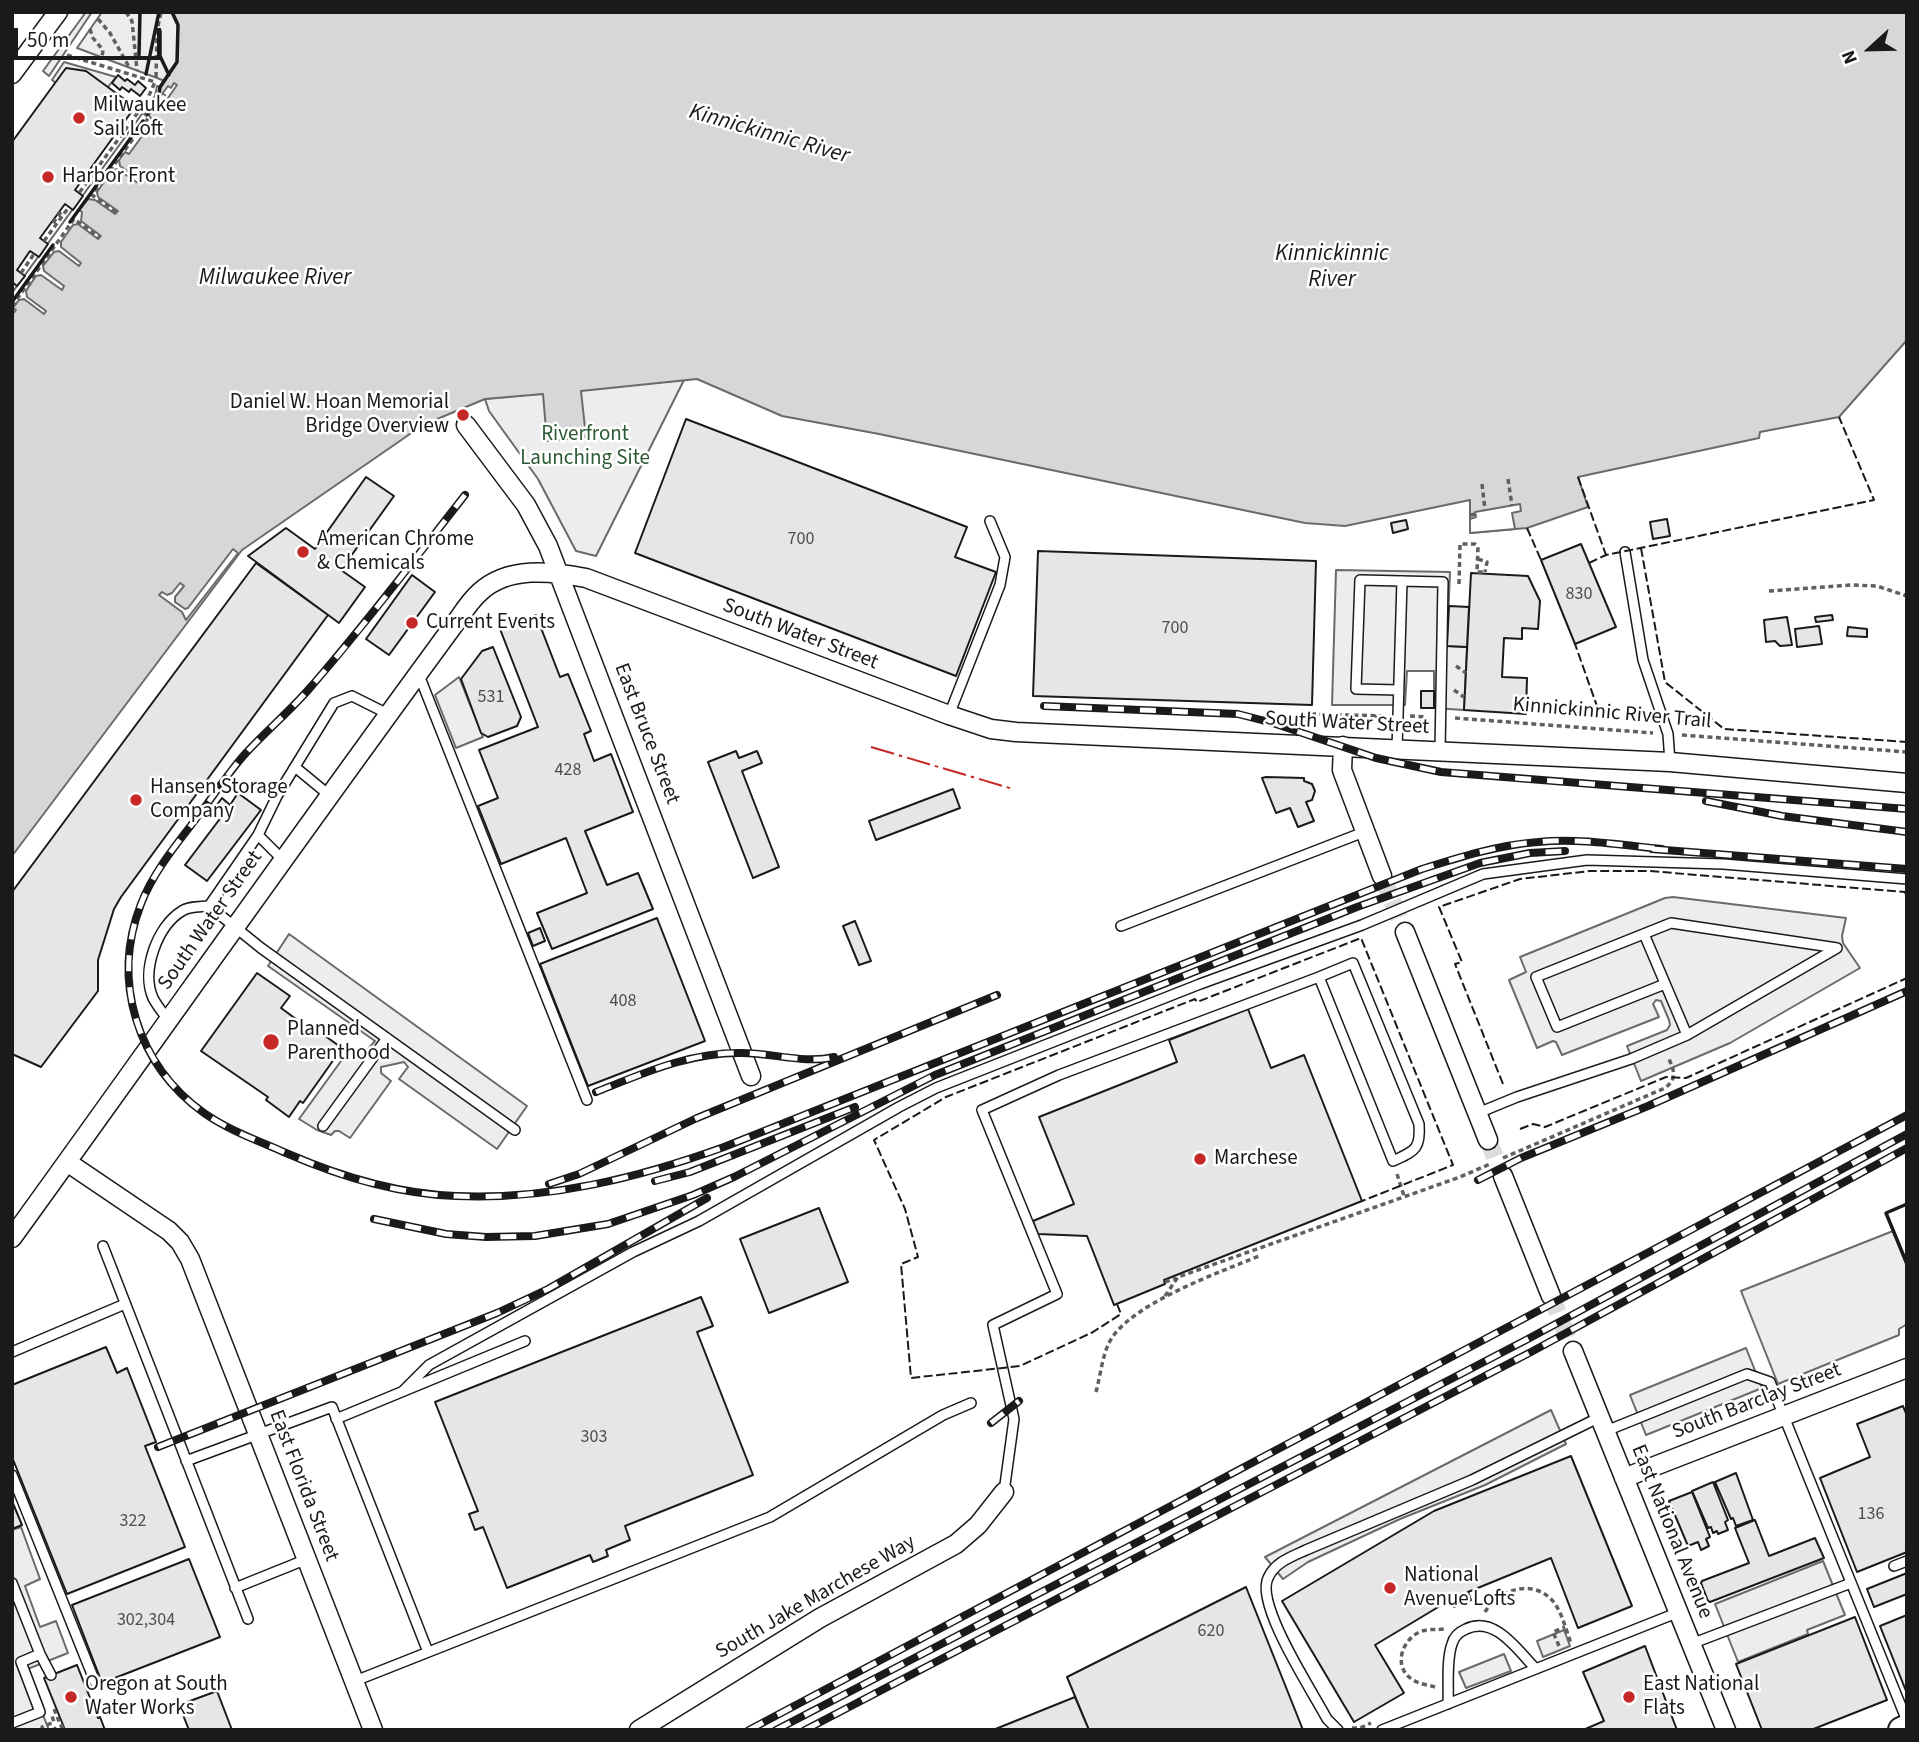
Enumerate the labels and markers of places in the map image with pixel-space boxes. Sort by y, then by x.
place label: Milwaukee Sail Loft [93,93,187,143]
marker: Milwaukee Sail Loft [71,110,87,126]
place label: Harbor Front [62,164,175,190]
marker: Harbor Front [40,169,56,185]
place label: Daniel W. Hoan Memorial Bridge Overview [230,390,449,440]
marker: Daniel W. Hoan Memorial Bridge Overview [455,407,471,423]
place label: American Chrome & Chemicals [317,527,474,577]
marker: American Chrome & Chemicals [295,544,311,560]
place label: Current Events [426,610,555,636]
marker: Current Events [404,615,420,631]
place label: Hansen Storage Company [150,775,288,825]
marker: Hansen Storage Company [128,792,144,808]
place label: Planned Parenthood [287,1017,390,1067]
marker: Planned Parenthood [261,1032,281,1052]
place label: Marchese [1214,1146,1298,1172]
marker: Marchese [1192,1151,1208,1167]
place label: National Avenue Lofts [1404,1563,1515,1613]
marker: National Avenue Lofts [1382,1580,1398,1596]
place label: Oregon at South Water Works [85,1672,228,1722]
place label: East National Flats [1643,1672,1759,1722]
marker: Oregon at South Water Works [63,1689,79,1705]
marker: East National Flats [1621,1689,1637,1705]

